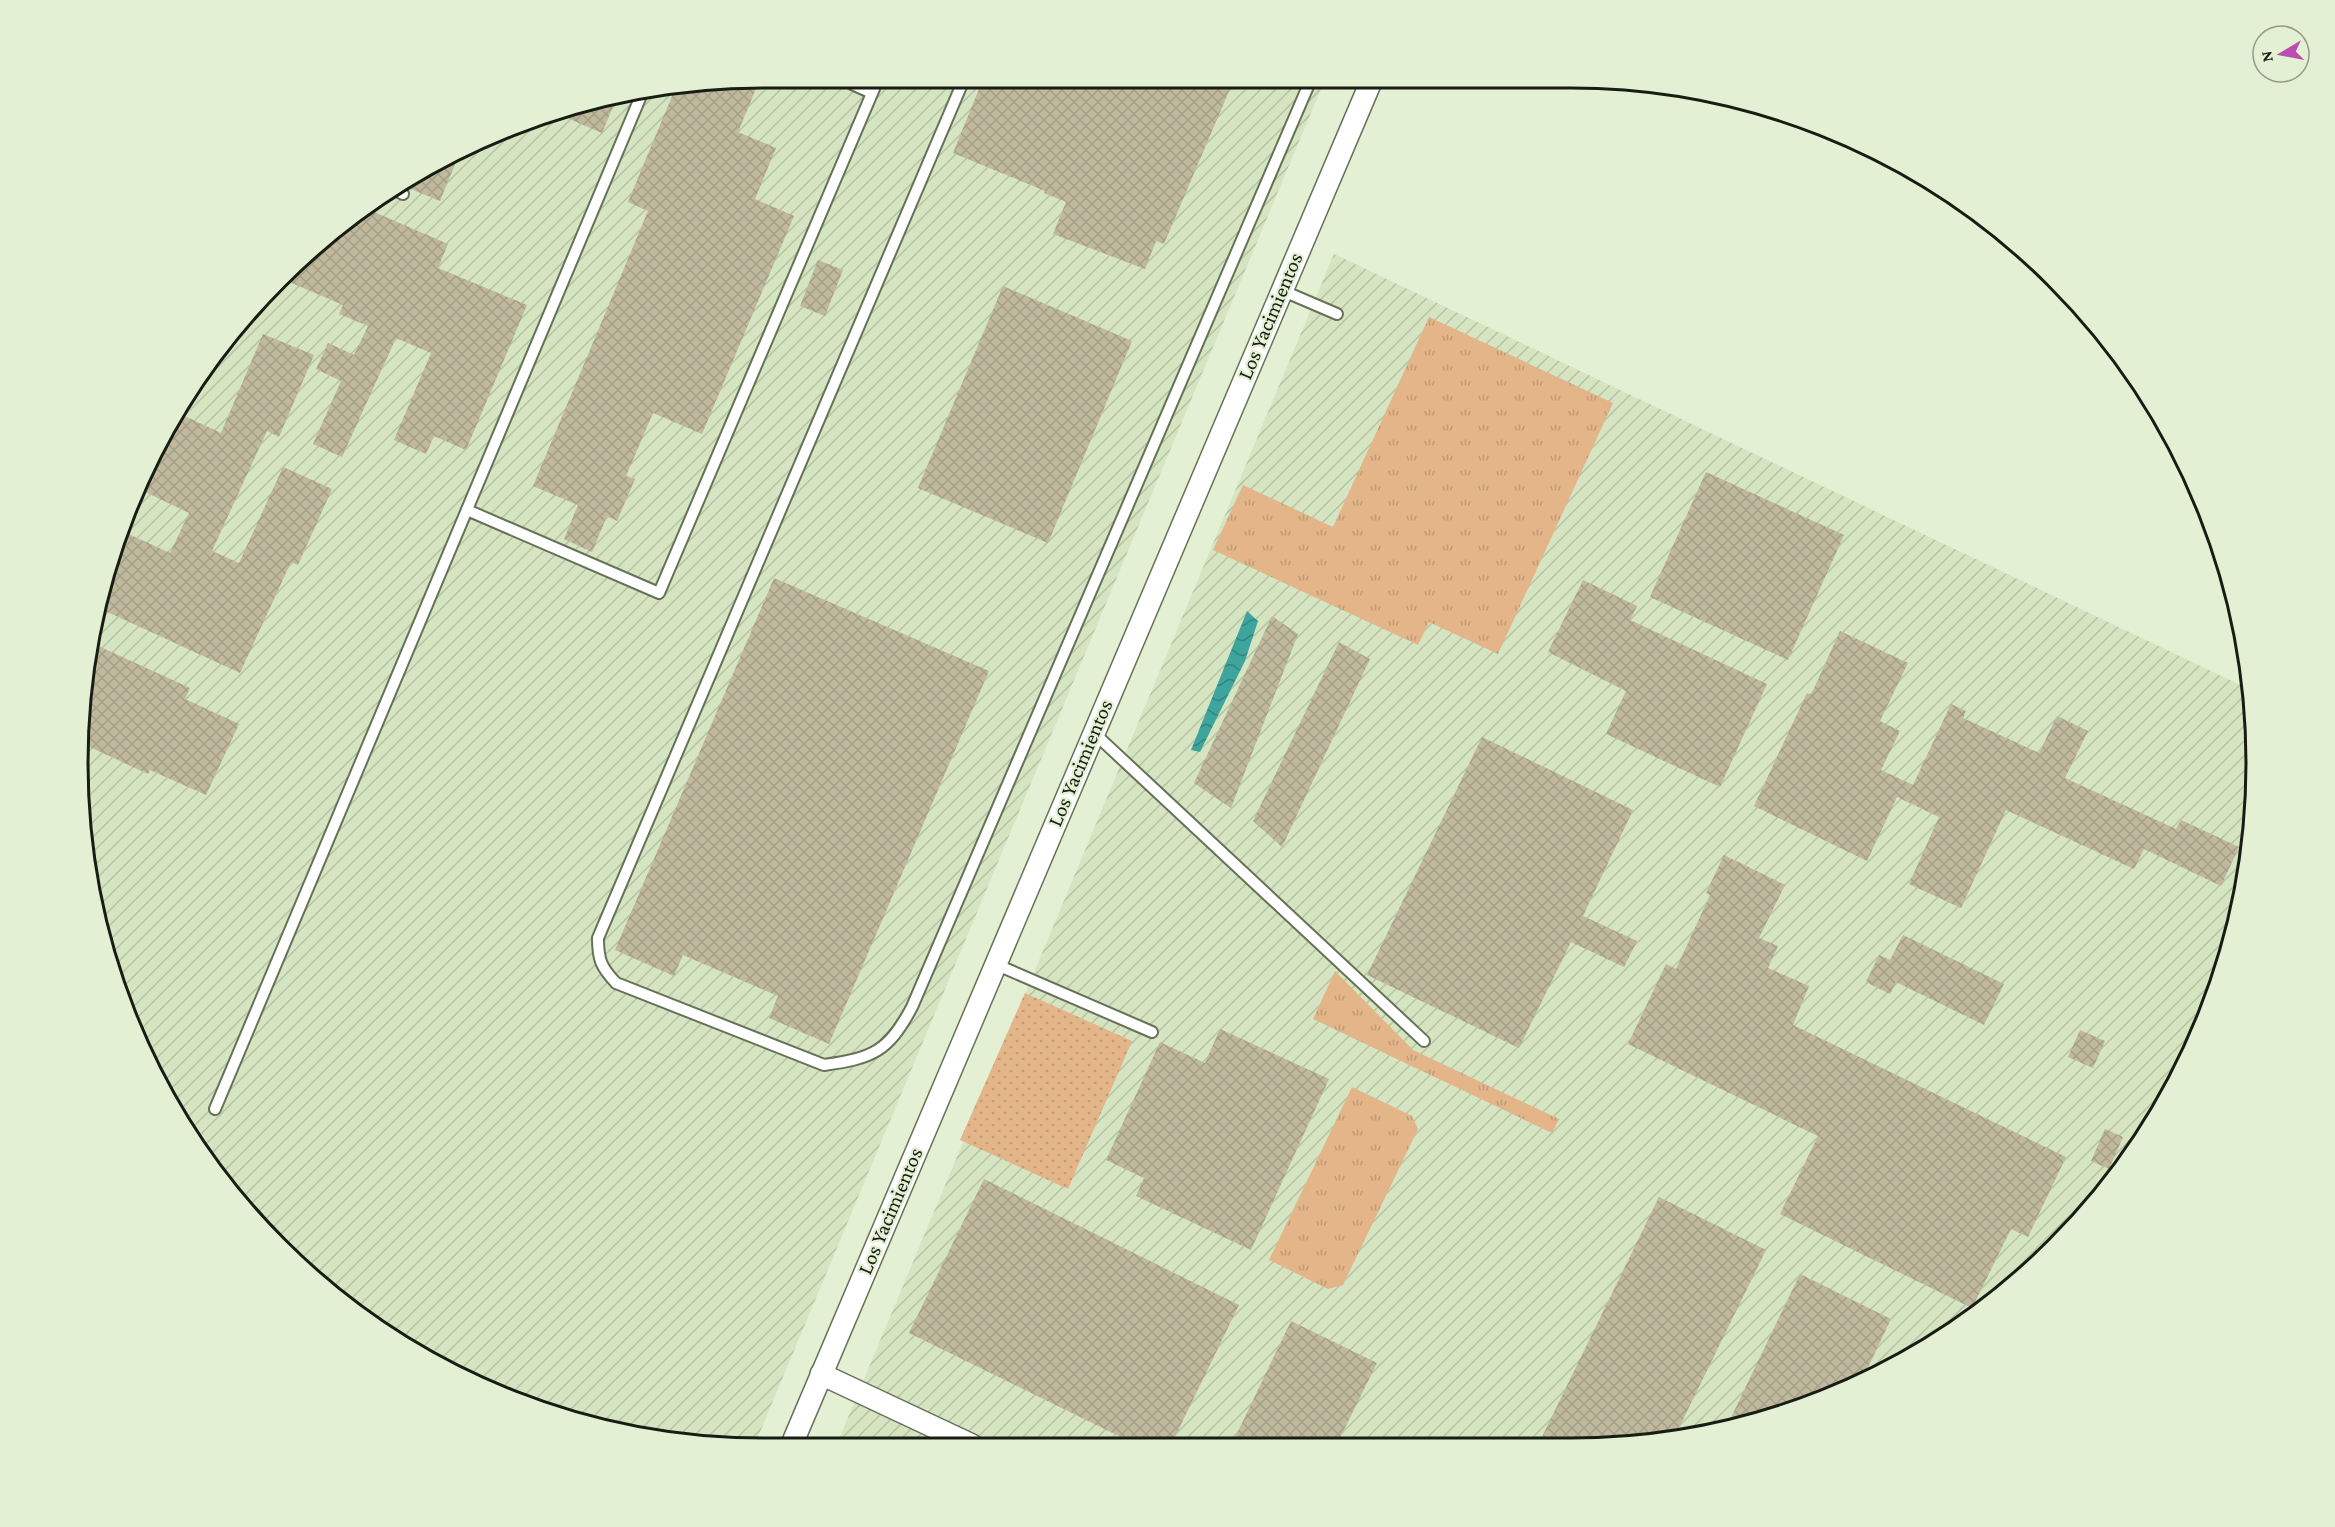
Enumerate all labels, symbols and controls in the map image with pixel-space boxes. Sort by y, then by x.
north arrow [2251,24,2311,84]
text: N [2257,50,2276,63]
street label: Los Yacimientos [1233,249,1307,383]
street label: Los Yacimientos [1043,696,1117,830]
street label: Los Yacimientos [853,1144,927,1278]

